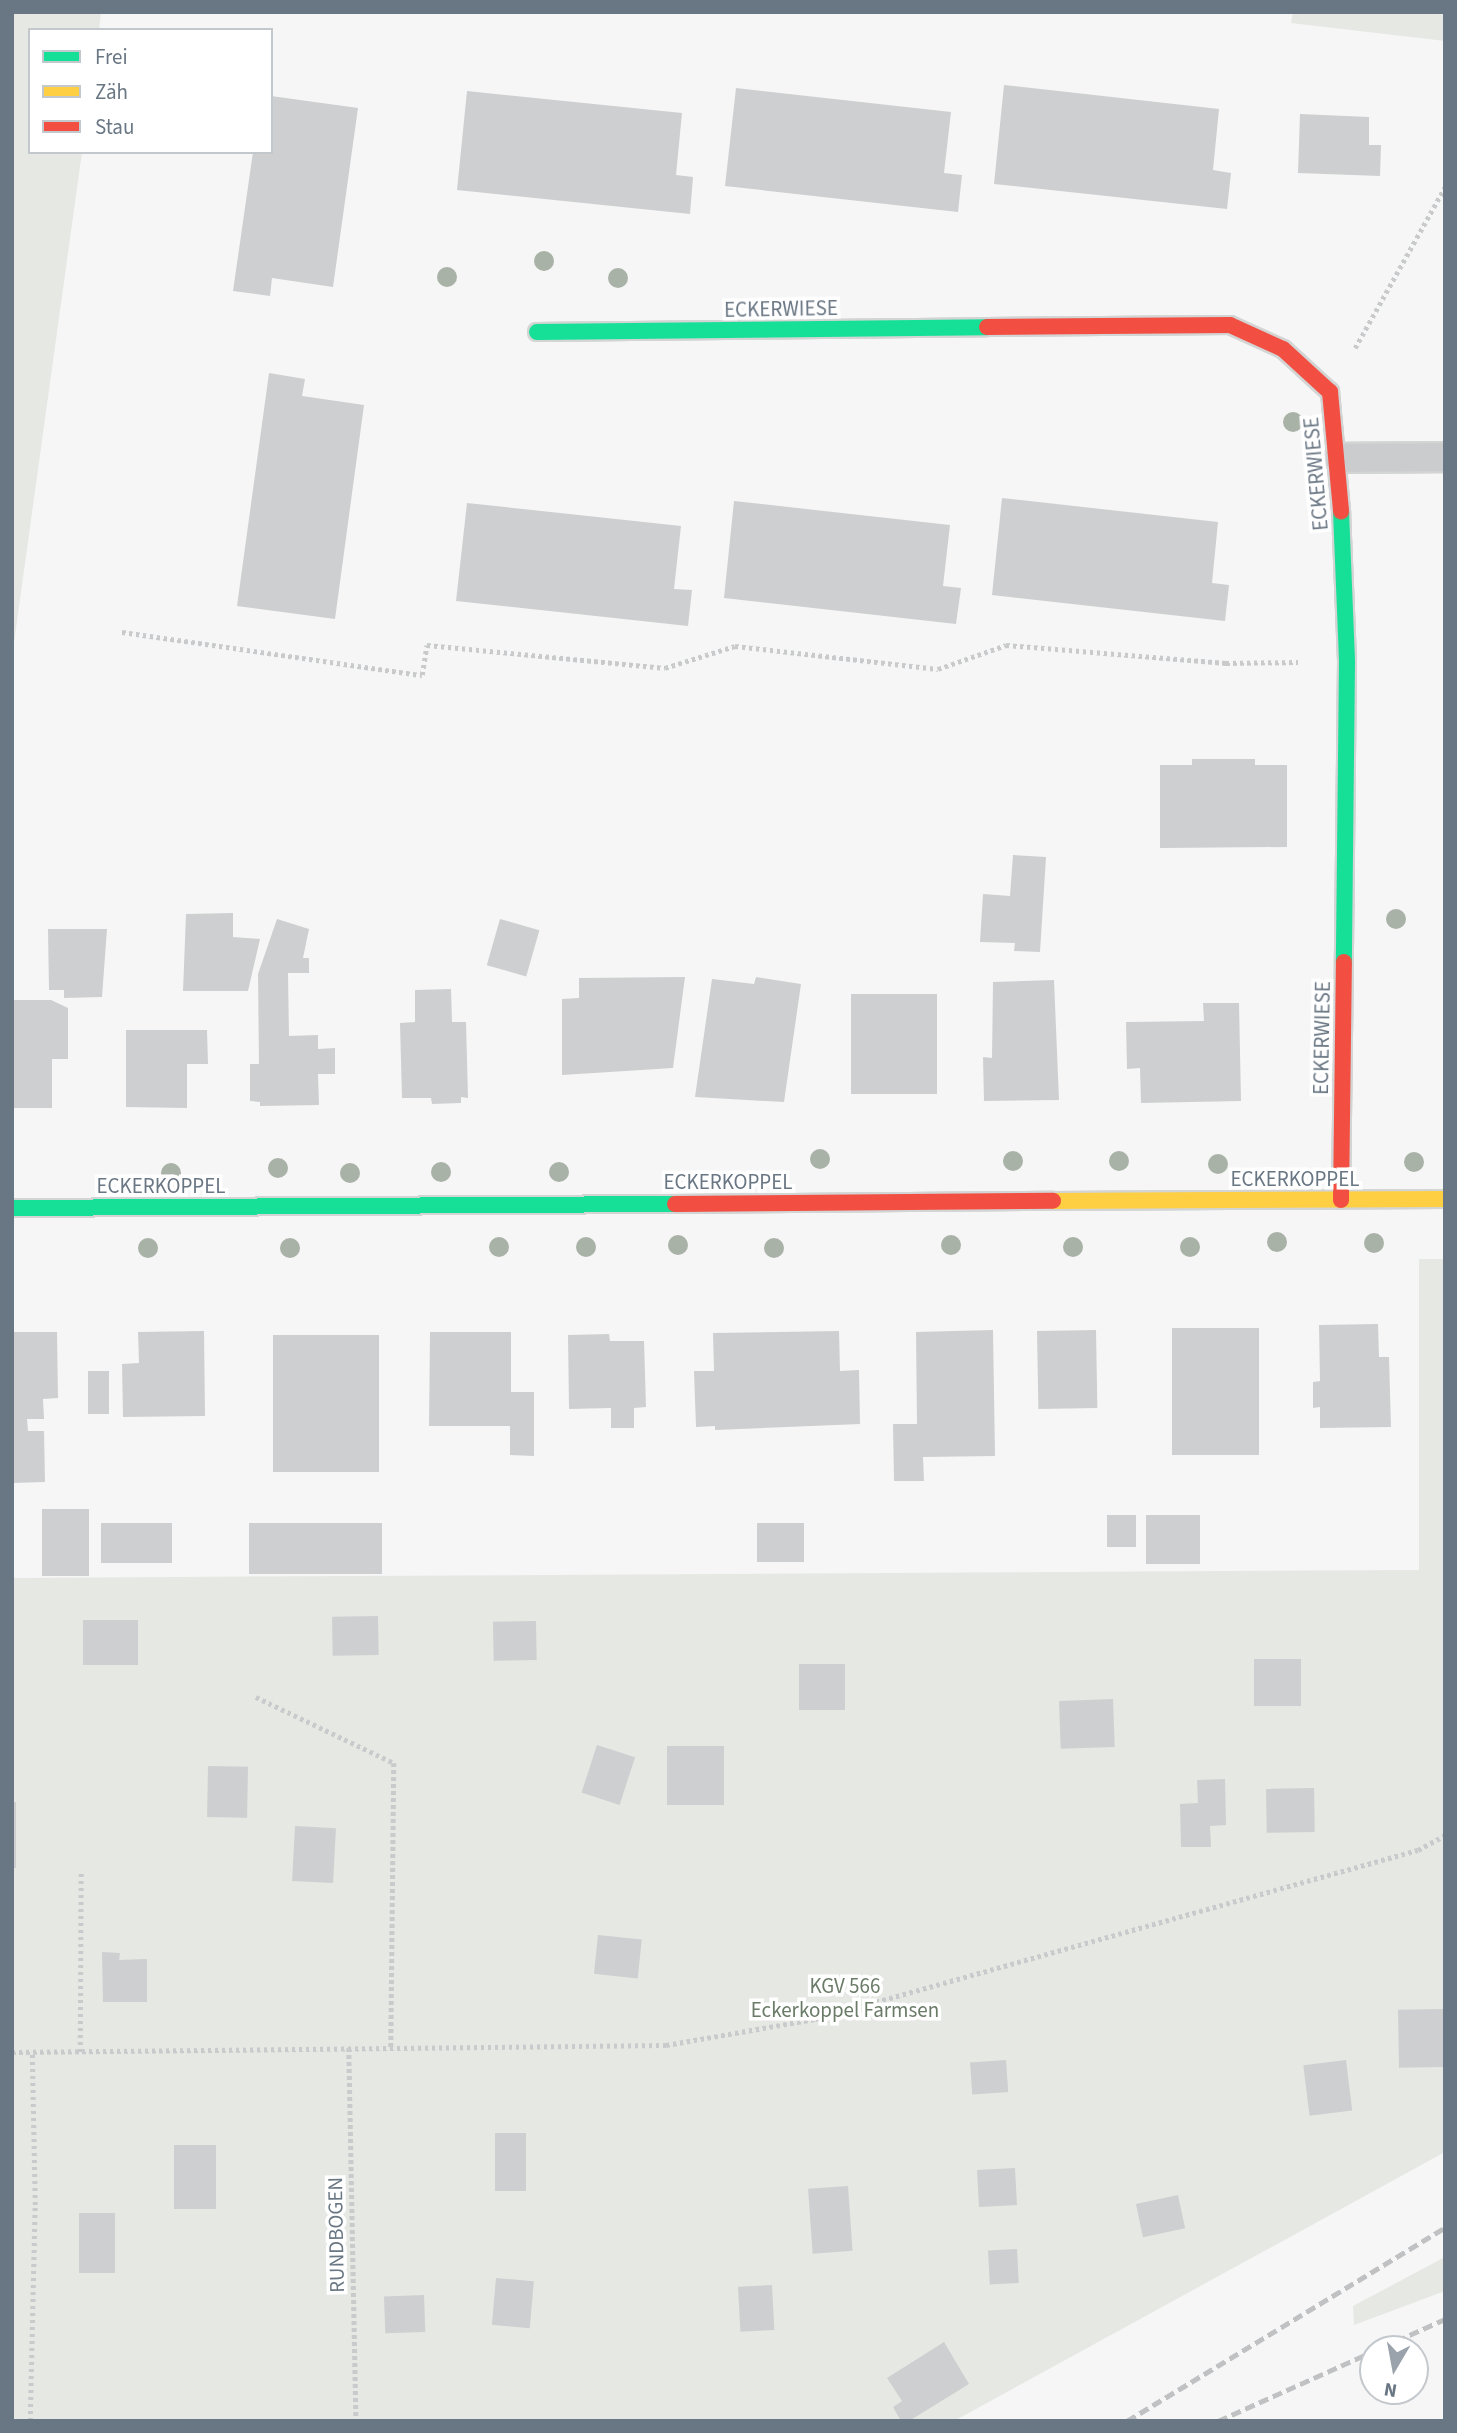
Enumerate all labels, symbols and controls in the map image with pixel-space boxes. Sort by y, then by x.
legend [28,28,273,154]
text: Frei [95,42,128,72]
text: Zäh [95,77,128,107]
text: Stau [95,112,134,142]
street label: ECKERWIESE [724,295,838,323]
street label: ECKERWIESE [1298,416,1334,532]
street label: ECKERWIESE [1308,981,1336,1095]
street label: ECKERKOPPEL [1231,1166,1359,1192]
street label: ECKERKOPPEL [664,1169,792,1195]
street label: ECKERKOPPEL [97,1173,225,1199]
park label: KGV 566 Eckerkoppel Farmsen [751,1973,939,2023]
street label: RUNDBOGEN [322,2177,350,2293]
north arrow [1359,2335,1429,2405]
text: N [1382,2375,1399,2404]

